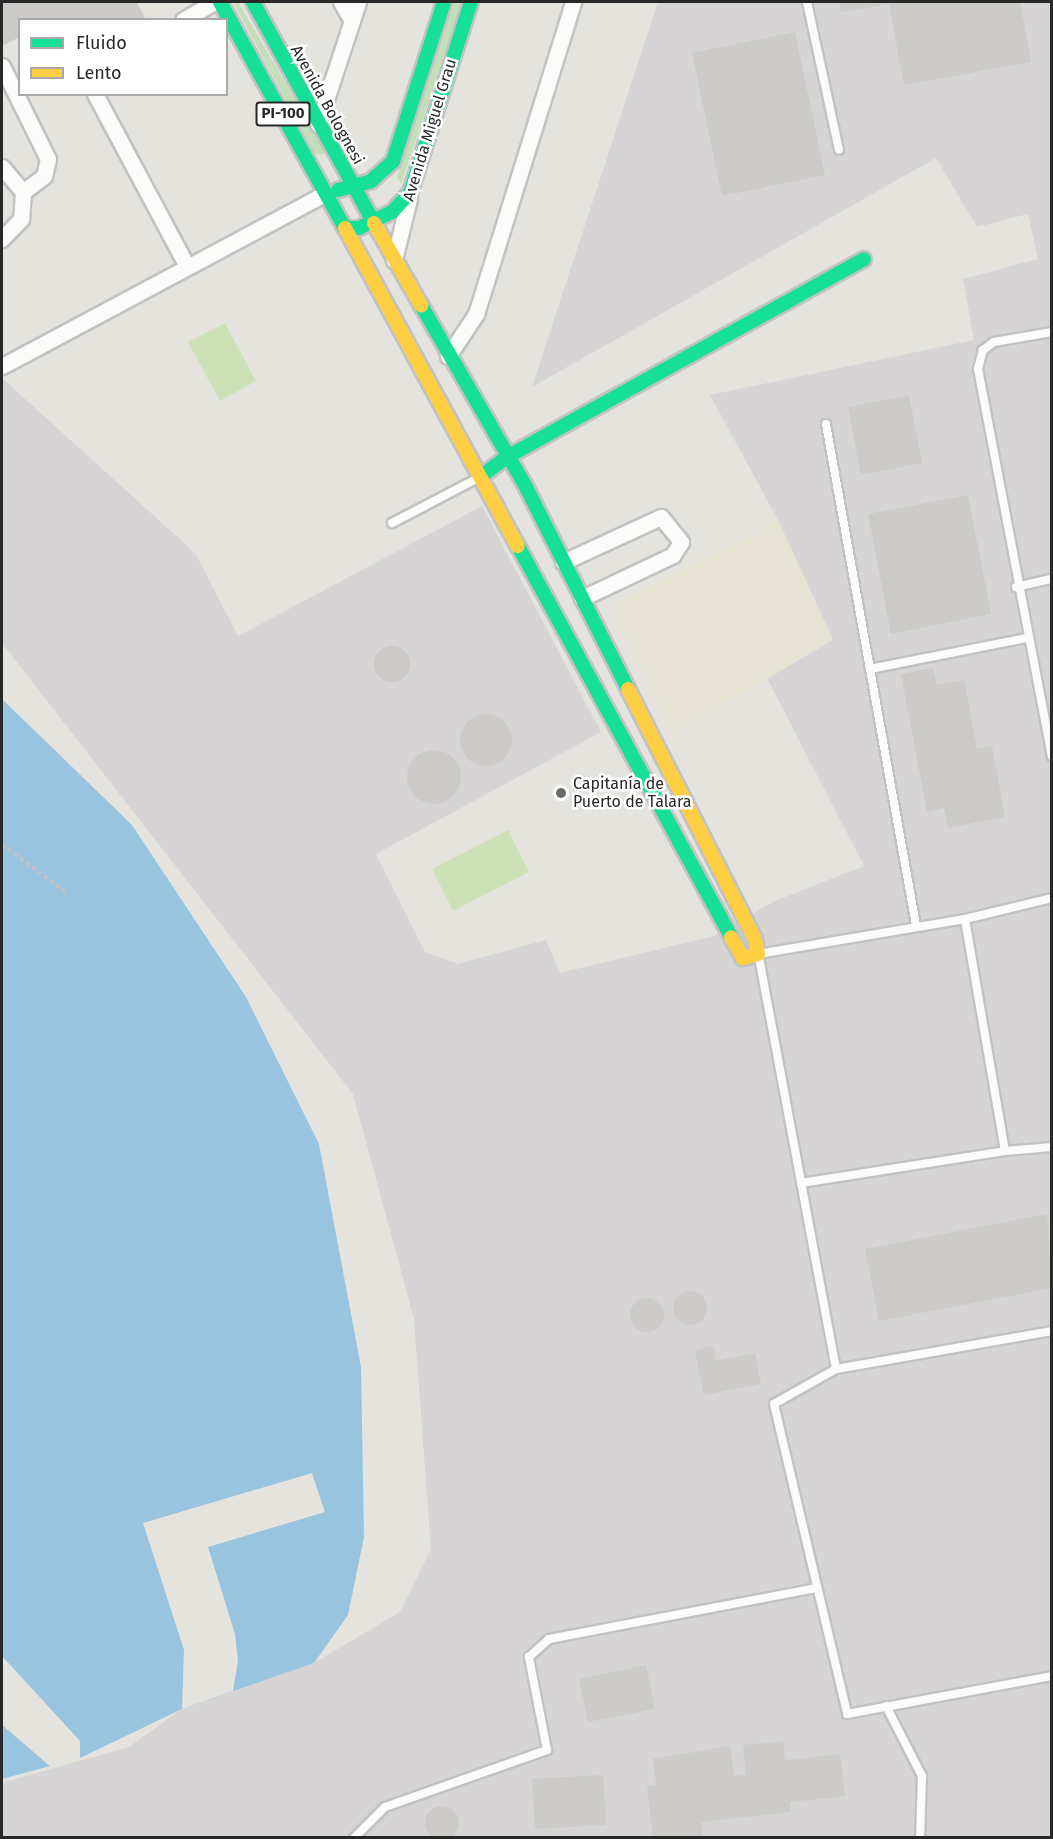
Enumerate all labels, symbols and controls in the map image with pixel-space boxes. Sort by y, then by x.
legend [18,18,228,96]
text: Fluido [76,32,127,54]
street label: Avenida Bolognesi [286,42,368,168]
street label: Avenida Miguel Grau [399,56,461,204]
text: Lento [76,62,122,84]
road number: PI-100 [254,102,312,126]
place label: Capitanía de Puerto de Talara [573,774,691,812]
marker: Capitanía de Puerto de Talara [554,786,568,800]

